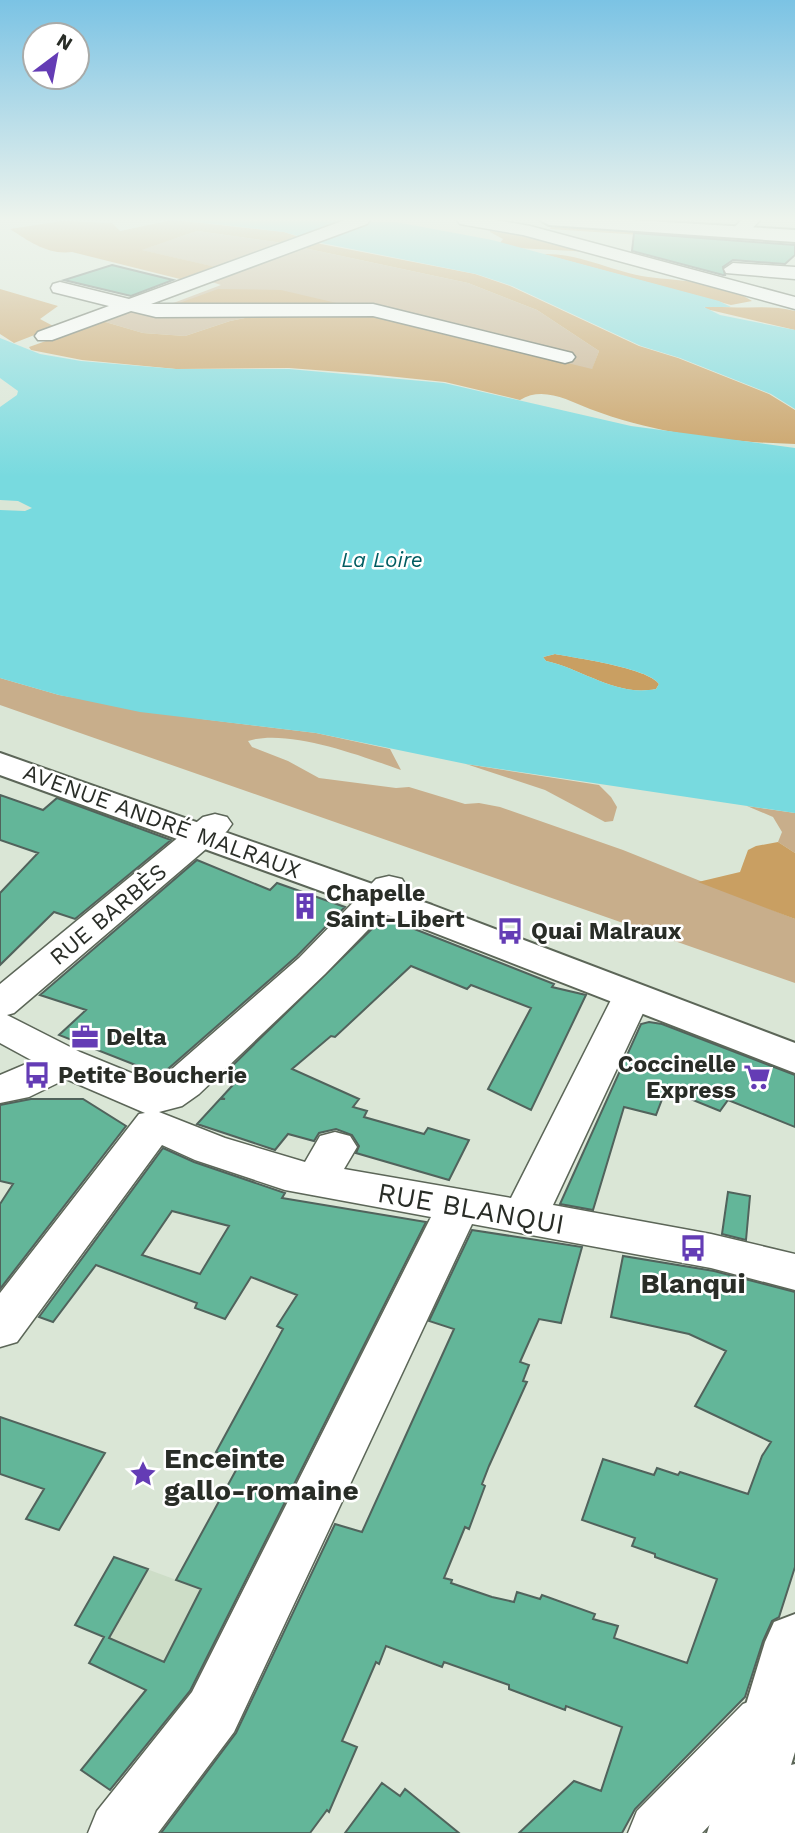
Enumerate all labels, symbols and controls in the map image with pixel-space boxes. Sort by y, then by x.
north arrow [21,21,91,91]
text: N [53,29,77,55]
water label: La Loire [341,547,423,572]
street label: AVENUE ANDRÉ MALRAUX [19,759,304,884]
street label: RUE BARBÈS [45,858,172,971]
place label: Chapelle Saint-Libert [326,880,465,933]
building icon: Chapelle Saint-Libert [290,891,320,921]
bus stop icon: Quai Malraux [495,916,525,946]
place label: Quai Malraux [531,918,682,945]
office icon: Delta [70,1022,100,1052]
place label: Delta [106,1024,167,1051]
place label: Coccinelle Express [618,1051,736,1104]
bus stop icon: Petite Boucherie [22,1060,52,1090]
place label: Petite Boucherie [58,1062,247,1089]
supermarket icon: Coccinelle Express [742,1062,772,1092]
street label: RUE BLANQUI [375,1176,567,1241]
bus stop icon: Blanqui [678,1233,708,1263]
place label: Blanqui [640,1267,746,1300]
place label: Enceinte gallo-romaine [164,1442,359,1507]
place icon: Enceinte gallo-romaine [128,1459,158,1489]

